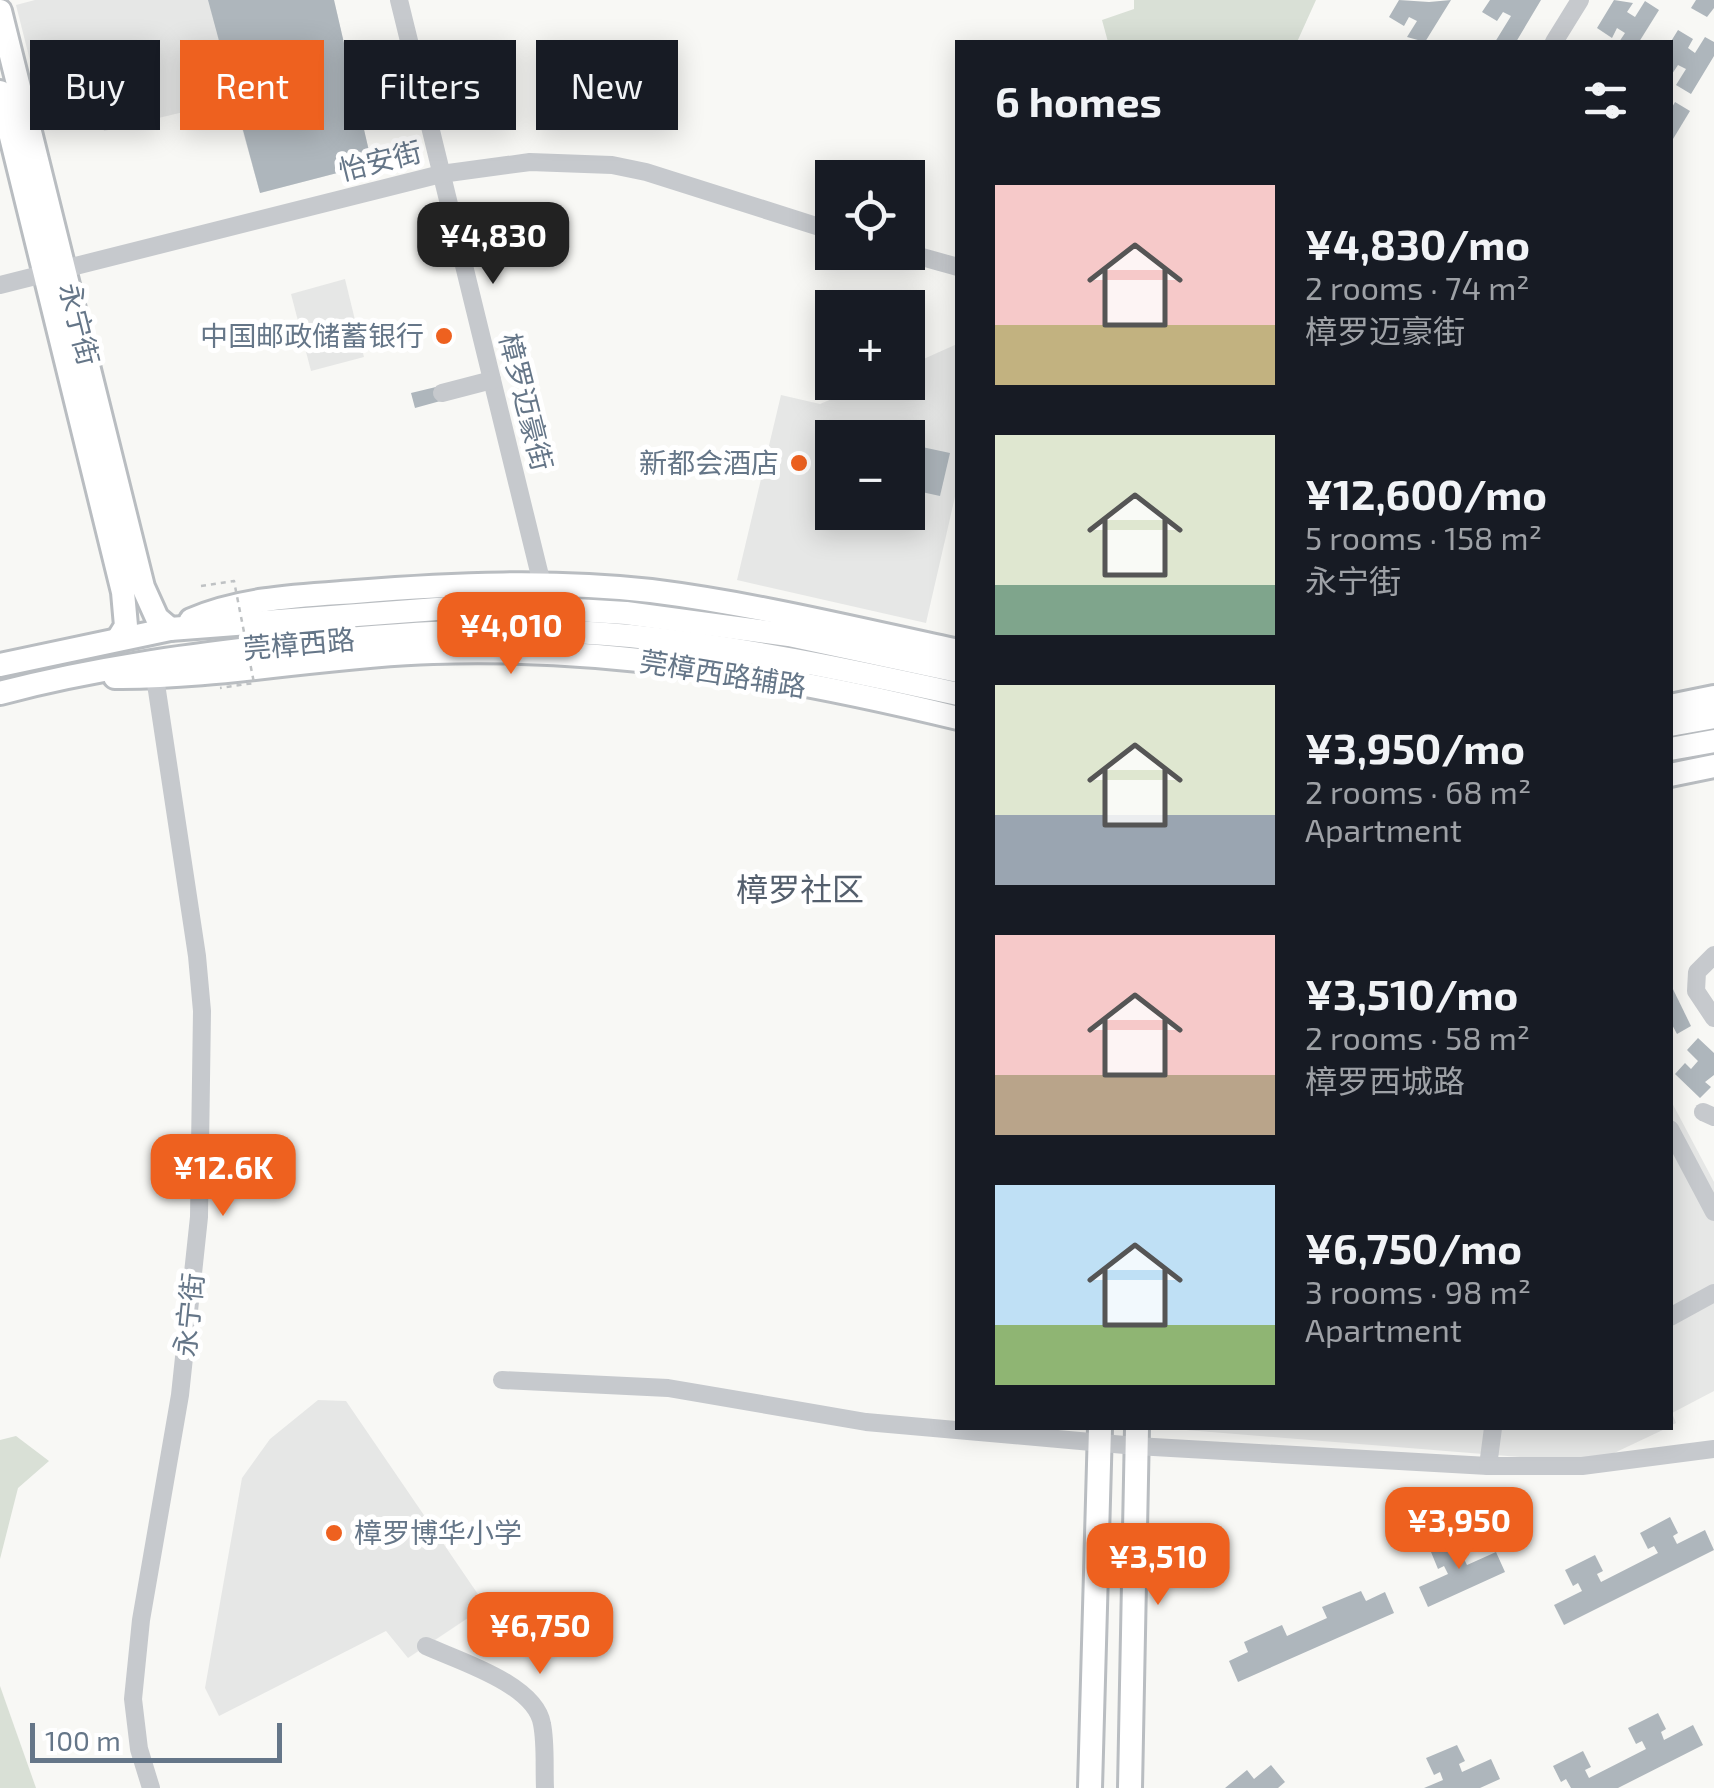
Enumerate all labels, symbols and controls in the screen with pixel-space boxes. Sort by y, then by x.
chip: Buy [30,40,160,130]
chip: Rent [180,40,324,130]
chip: Filters [344,40,516,130]
chip: New [536,40,678,130]
icon: filters [1578,73,1633,128]
text: 6 homes [995,75,1162,125]
street label: 怡安街 [335,133,425,187]
map controls [815,160,925,530]
button: locate [815,160,925,270]
pin: ¥4,830 [412,202,574,287]
text: ¥4,830 [439,215,547,253]
text: ¥4,830/mo [1305,218,1530,268]
icon: home [1075,225,1195,345]
text: 2 rooms · 74 m² [1305,268,1529,306]
street label: 永宁街 [53,279,107,369]
button: + [815,290,925,400]
text: 樟罗迈豪街 [1305,311,1465,349]
place label: 中国邮政储蓄银行 [200,318,424,352]
marker: 中国邮政储蓄银行 [433,325,455,347]
street label: 樟罗迈豪街 [494,330,560,474]
button: − [815,420,925,530]
place label: 新都会酒店 [639,445,779,479]
marker: 新都会酒店 [788,452,810,474]
text: ¥12,600/mo [1305,468,1547,518]
icon: home [1075,475,1195,595]
text: 5 rooms · 158 m² [1305,518,1542,556]
text: 永宁街 [1305,561,1401,599]
pin: ¥4,010 [430,592,592,677]
text: ¥4,010 [459,605,563,643]
street label: 莞樟西路 [242,621,356,665]
street label: 莞樟西路辅路 [638,643,809,703]
text: ¥3,950/mo [1305,722,1525,772]
icon: home [1075,725,1195,845]
text: 2 rooms · 68 m² [1305,772,1531,810]
text: Apartment [1305,810,1462,848]
district label: 樟罗社区 [736,869,864,907]
text: ¥3,510/mo [1305,968,1518,1018]
icon: home [1075,975,1195,1095]
text: 2 rooms · 58 m² [1305,1018,1530,1056]
text: 樟罗西城路 [1305,1061,1465,1099]
pin: ¥12.6K [142,1134,304,1219]
text: ¥12.6K [173,1147,273,1185]
text: ¥6,750/mo [1305,1222,1522,1272]
icon: home [1075,1225,1195,1345]
street label: 永宁街 [167,1271,209,1358]
text: 3 rooms · 98 m² [1305,1272,1531,1310]
text: Apartment [1305,1310,1462,1348]
pin: ¥3,950 [1378,1487,1540,1572]
text: ¥3,950 [1407,1500,1511,1538]
place label: 樟罗博华小学 [354,1515,522,1549]
marker: 樟罗博华小学 [323,1522,345,1544]
pin: ¥3,510 [1077,1523,1239,1608]
text: ¥3,510 [1109,1536,1207,1574]
pin: ¥6,750 [459,1592,621,1677]
text: ¥6,750 [489,1605,591,1643]
scale bar [30,1718,282,1762]
text: 100 m [45,1723,121,1757]

